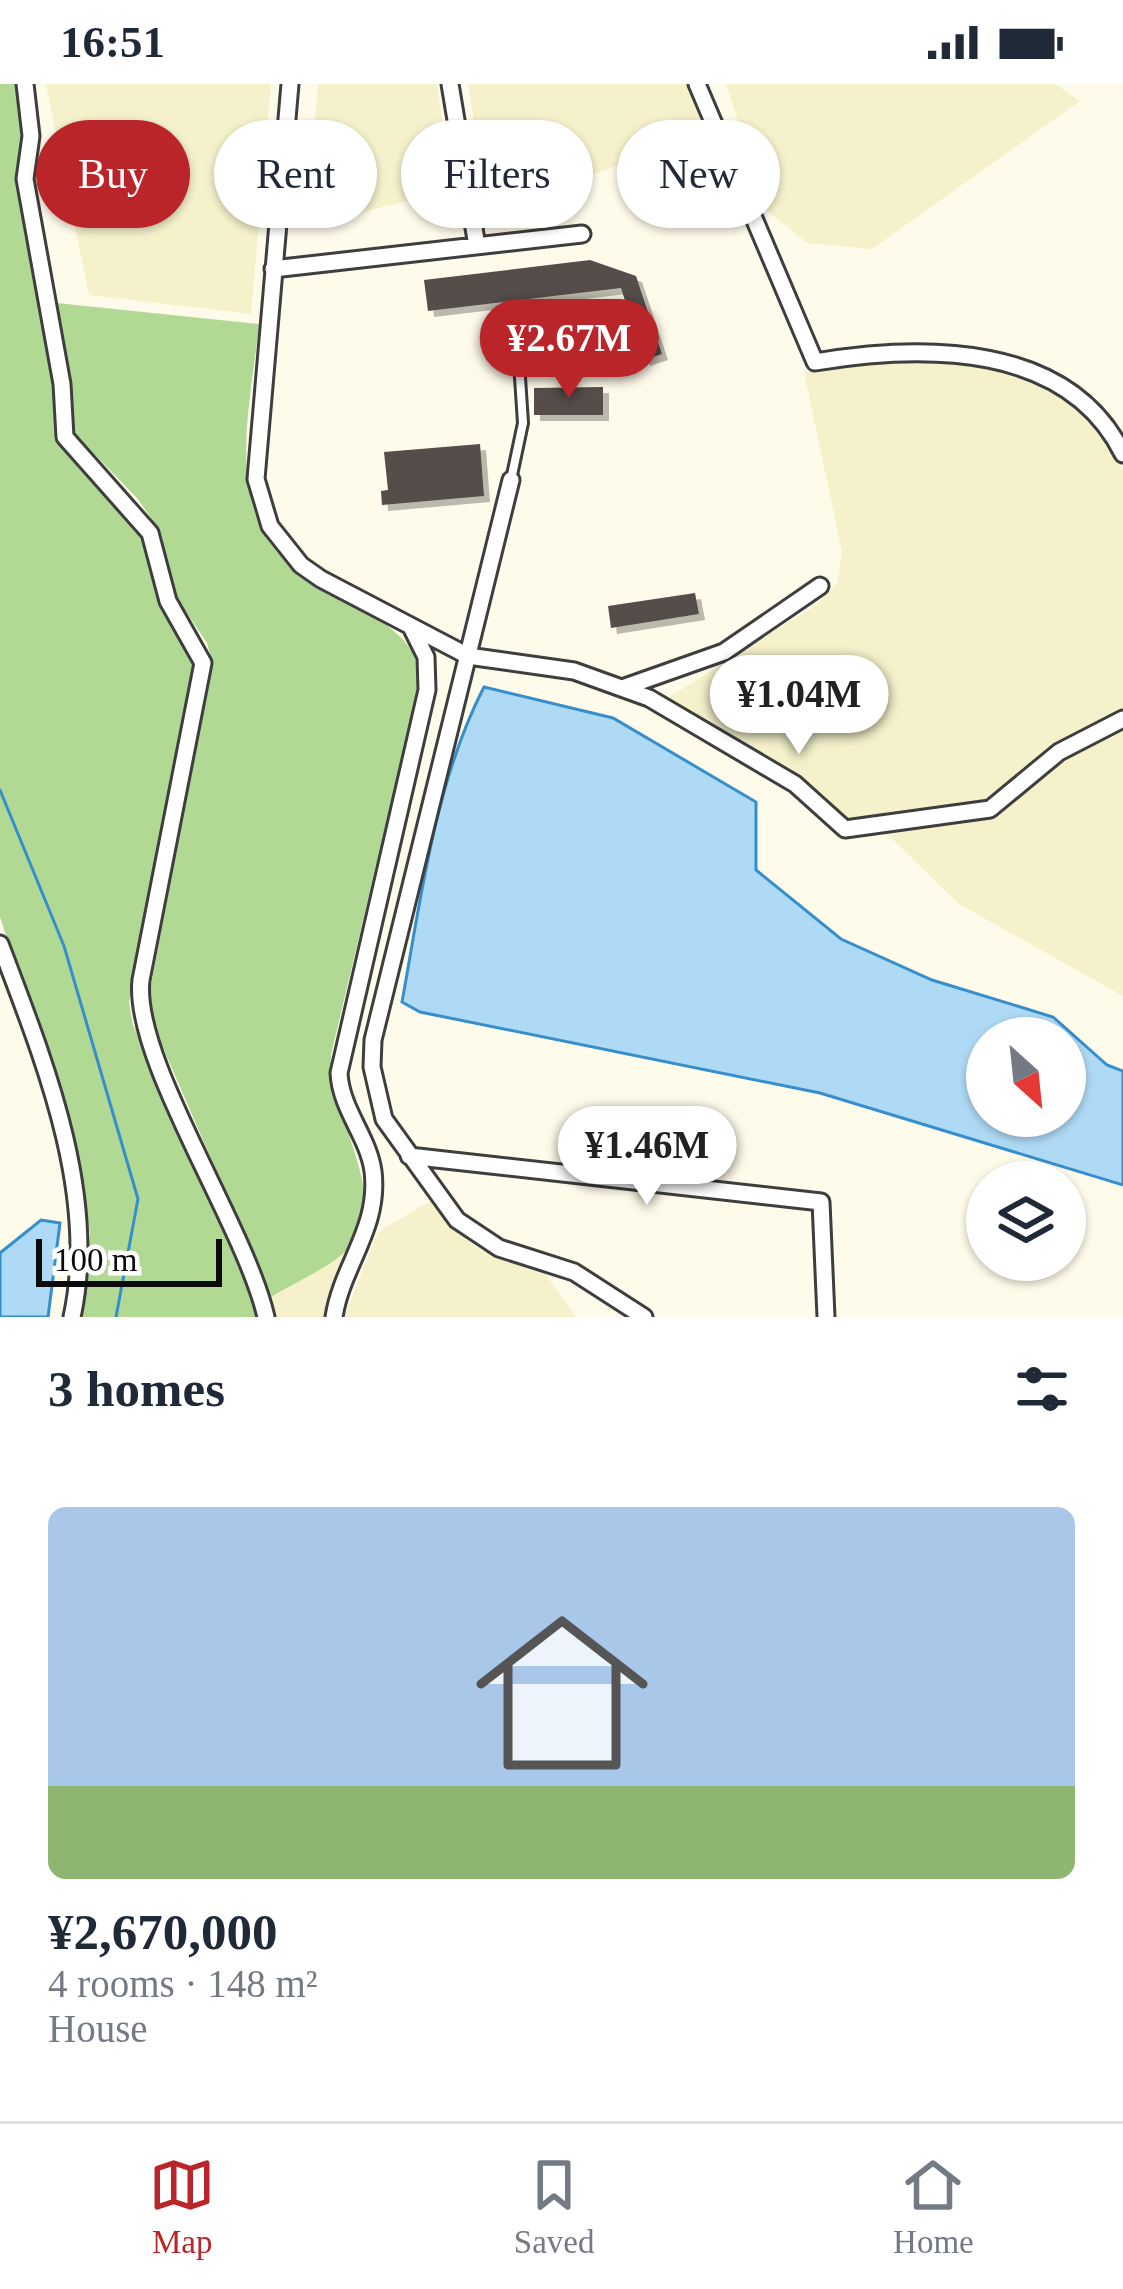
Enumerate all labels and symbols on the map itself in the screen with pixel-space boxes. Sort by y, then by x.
pin: ¥2.67M [471,299,667,401]
pin: ¥1.04M [701,655,897,757]
north arrow [966,1017,1086,1137]
pin: ¥1.46M [549,1106,745,1208]
scale bar [36,1233,222,1286]

